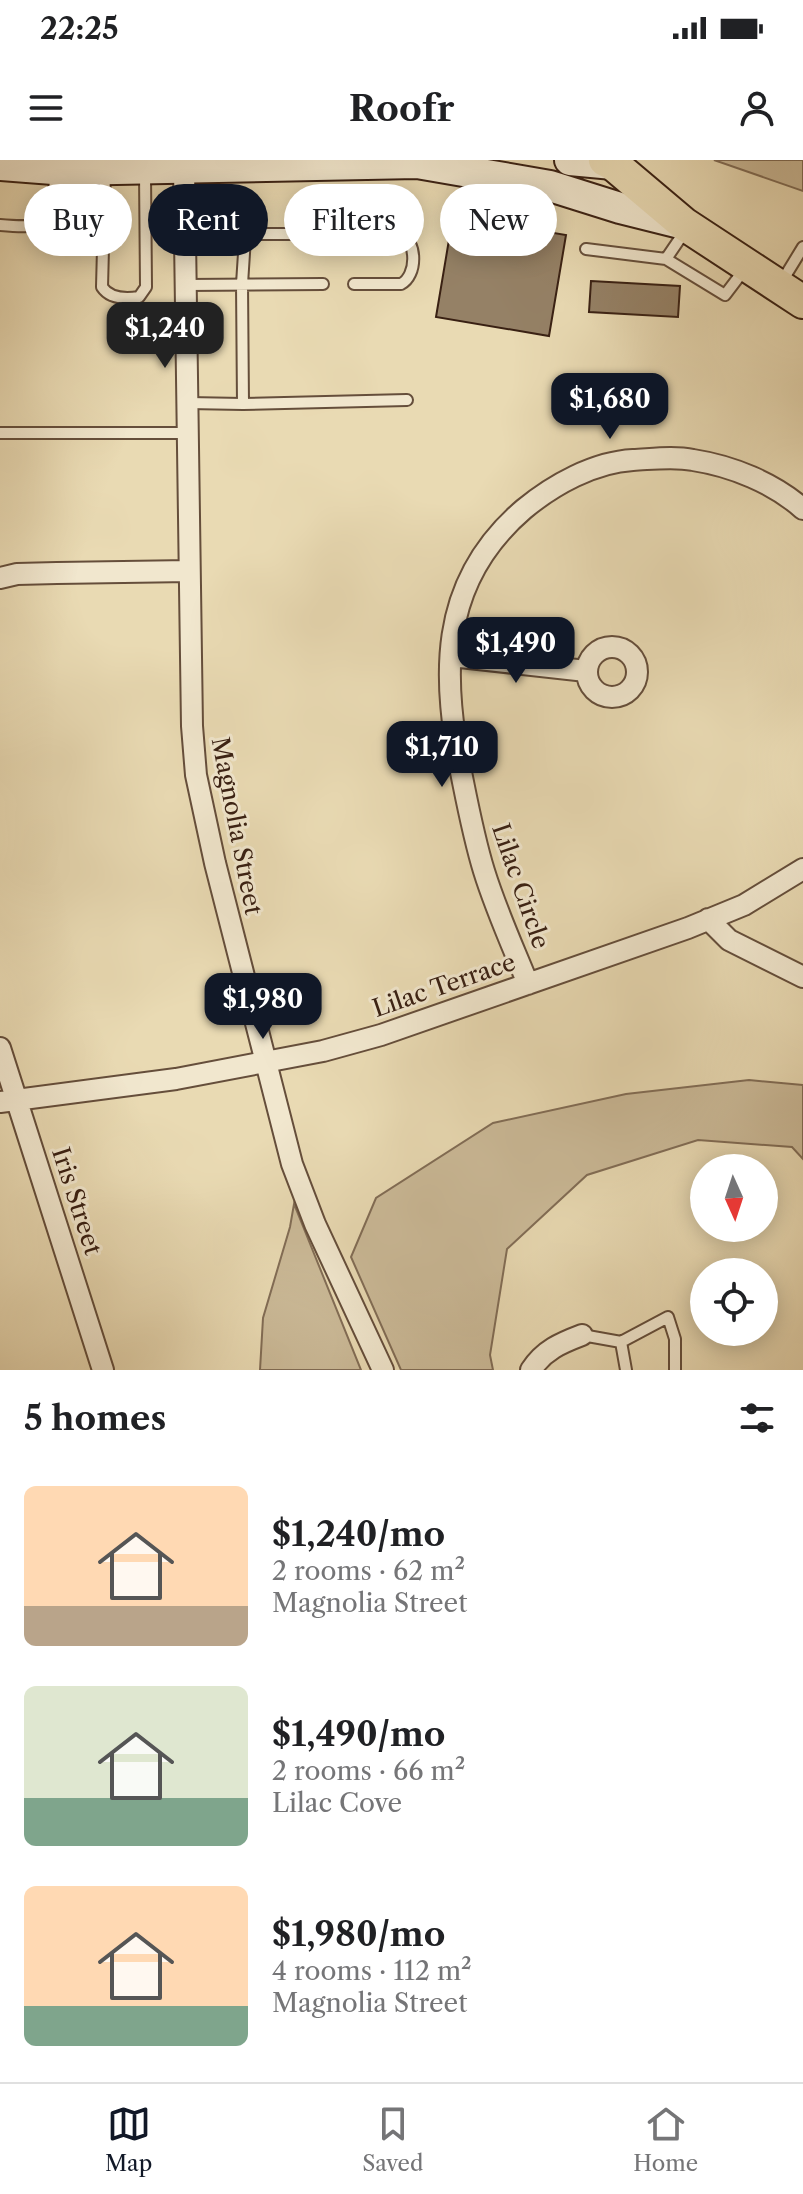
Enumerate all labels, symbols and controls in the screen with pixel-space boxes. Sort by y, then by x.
text: 22:25 [40,10,119,47]
icon: menu [24,86,68,130]
text: Roofr [349,86,454,130]
icon: person [735,86,779,130]
chip: Buy [24,184,132,256]
chip: Rent [148,184,268,256]
chip: Filters [284,184,424,256]
chip: New [440,184,557,256]
pin: $1,240 [100,302,230,370]
text: $1,240 [125,312,205,344]
pin: $1,680 [545,373,675,441]
text: $1,680 [569,383,651,415]
pin: $1,490 [451,617,581,685]
text: $1,490 [476,627,556,659]
pin: $1,710 [377,721,507,789]
text: $1,710 [405,731,479,763]
street label: Magnolia Street [206,735,269,918]
street label: Lilac Circle [486,820,556,952]
street label: Lilac Terrace [369,947,519,1023]
pin: $1,980 [198,973,328,1041]
text: $1,980 [223,983,303,1015]
street label: Iris Street [46,1144,108,1259]
north arrow [690,1154,778,1242]
map controls [690,1154,778,1346]
button: locate [690,1258,778,1346]
icon: filters [735,1396,779,1440]
text: 5 homes [24,1397,166,1439]
text: $1,240/mo [272,1513,445,1555]
icon: home [88,1518,184,1614]
text: 2 rooms · 62 m² [272,1555,465,1587]
text: Magnolia Street [272,1587,467,1619]
text: $1,490/mo [272,1713,445,1755]
icon: home [88,1718,184,1814]
text: 2 rooms · 66 m² [272,1755,465,1787]
text: Lilac Cove [272,1787,402,1819]
text: $1,980/mo [272,1913,445,1955]
icon: home [88,1918,184,2014]
text: 4 rooms · 112 m² [272,1955,472,1987]
text: Magnolia Street [272,1987,467,2019]
tab: Map [105,2102,152,2177]
tab: Saved [362,2102,423,2177]
tab: Home [633,2102,698,2177]

